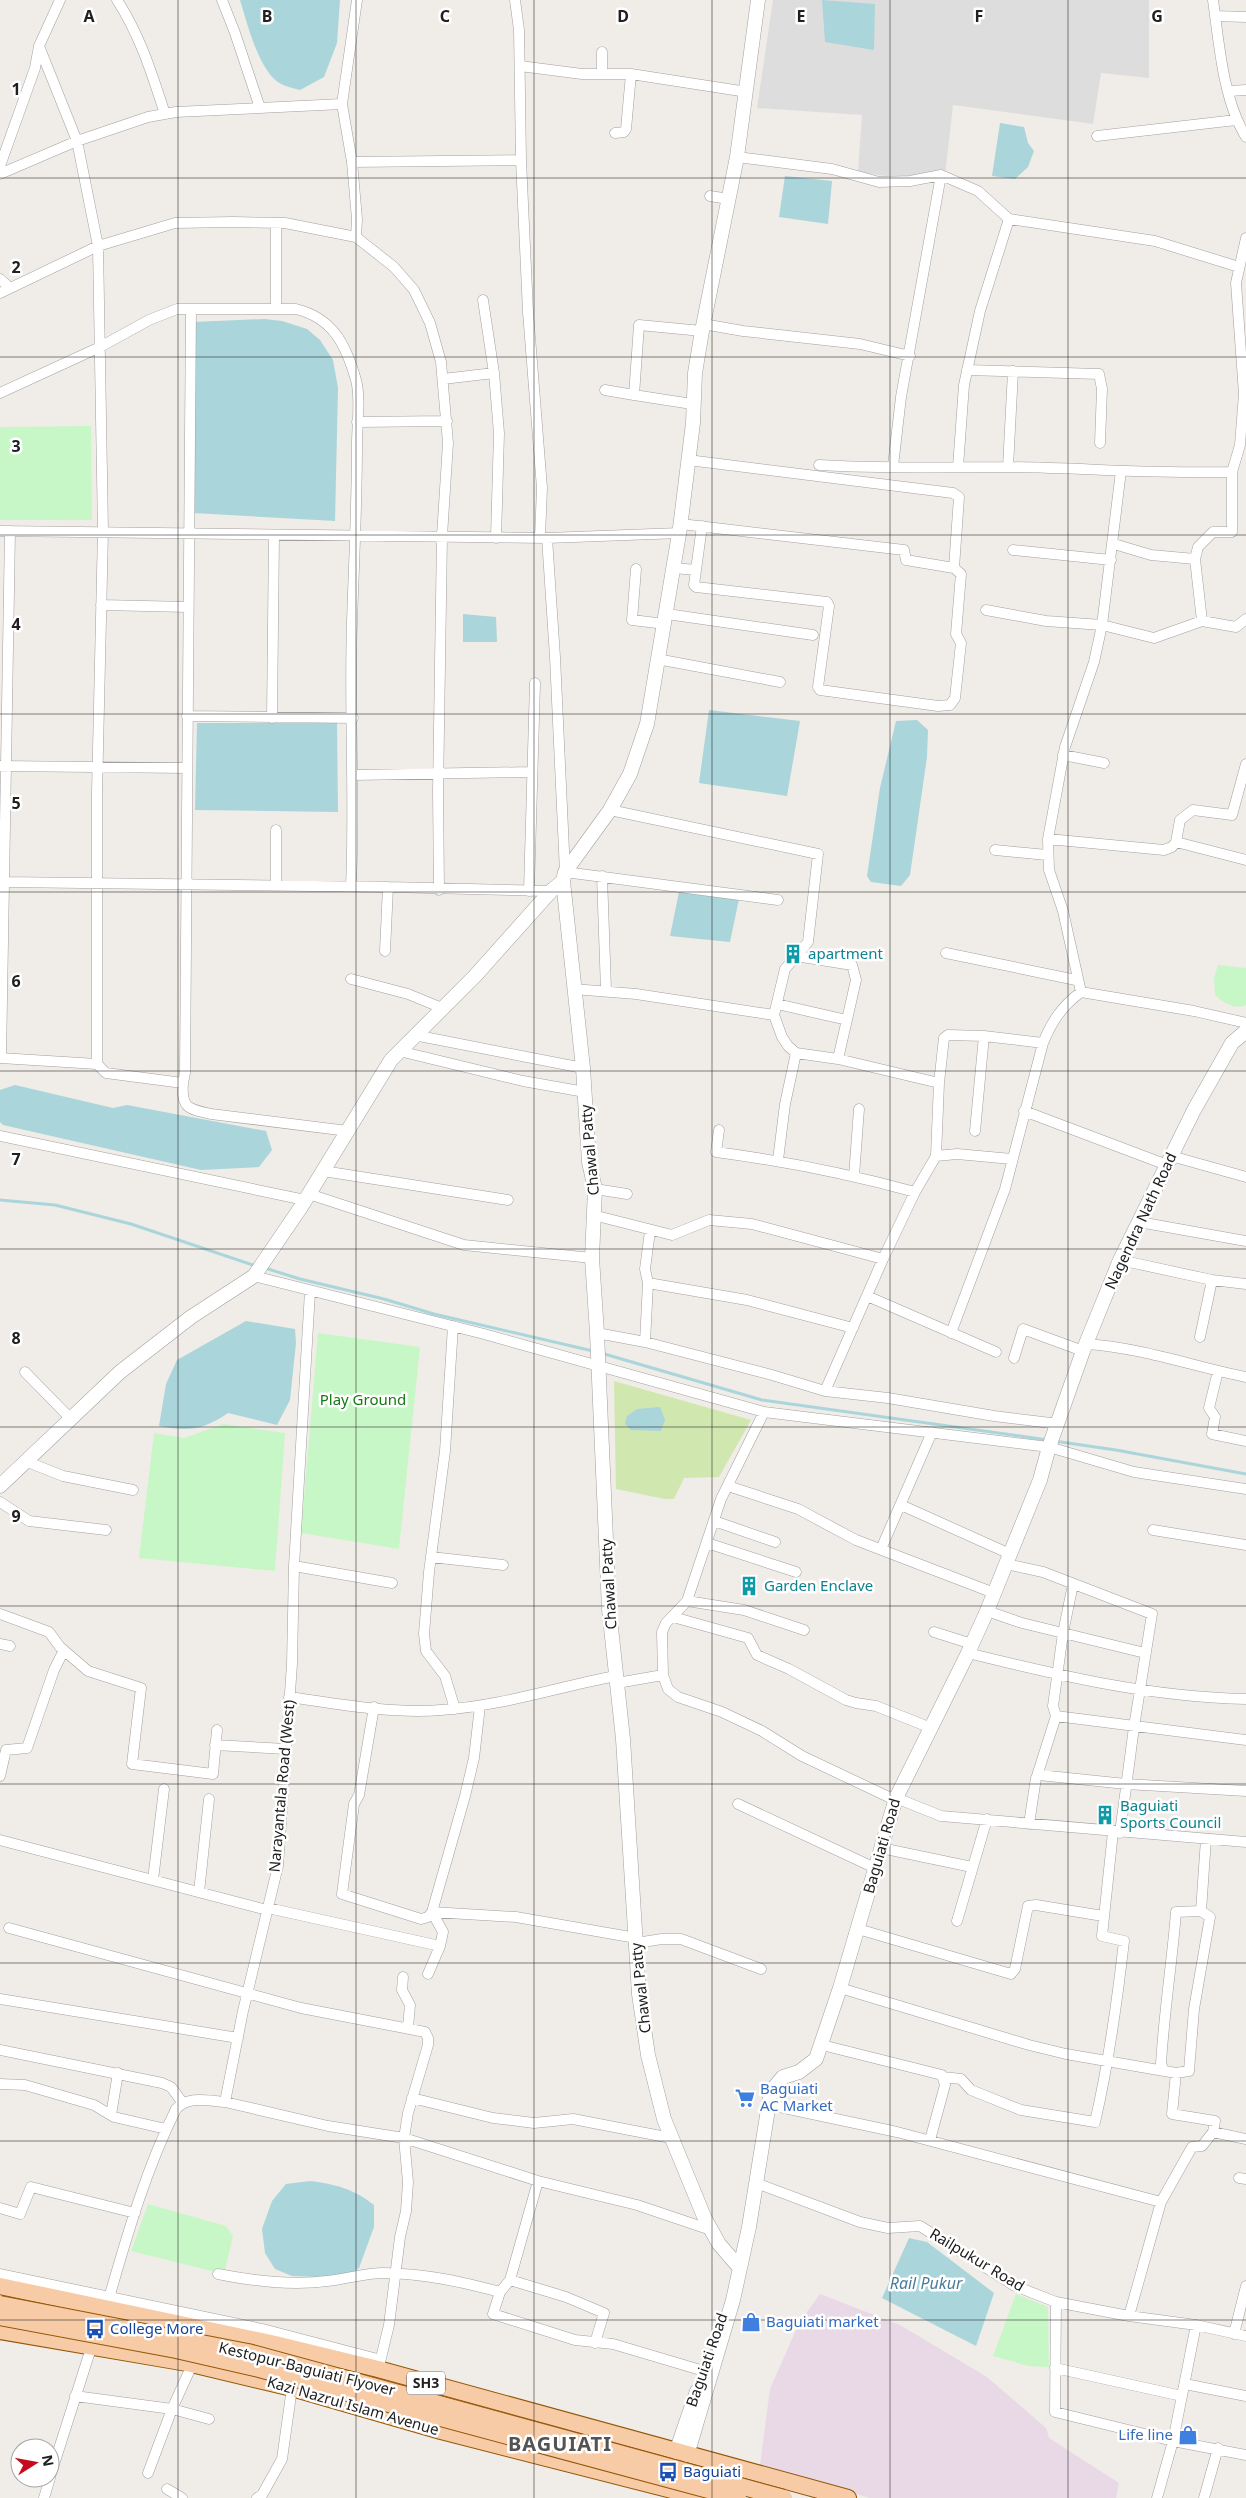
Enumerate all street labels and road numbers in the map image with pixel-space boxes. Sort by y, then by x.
street label: Chawal Patty [575,1103,603,1196]
street label: Nagendra Nath Road [1100,1149,1181,1292]
street label: Chawal Patty [596,1538,620,1630]
street label: Narayantala Road (West) [263,1699,299,1873]
street label: Baguiati Road [858,1796,904,1896]
street label: Chawal Patty [625,1941,655,2034]
street label: Railpukur Road [926,2223,1029,2295]
street label: Baguiati Road [681,2310,731,2409]
street label: Kestopur-Baguiati Flyover [217,2336,398,2400]
street label: Kazi Nazrul Islam Avenue [265,2371,441,2439]
road number: SH3 [407,2372,445,2394]

